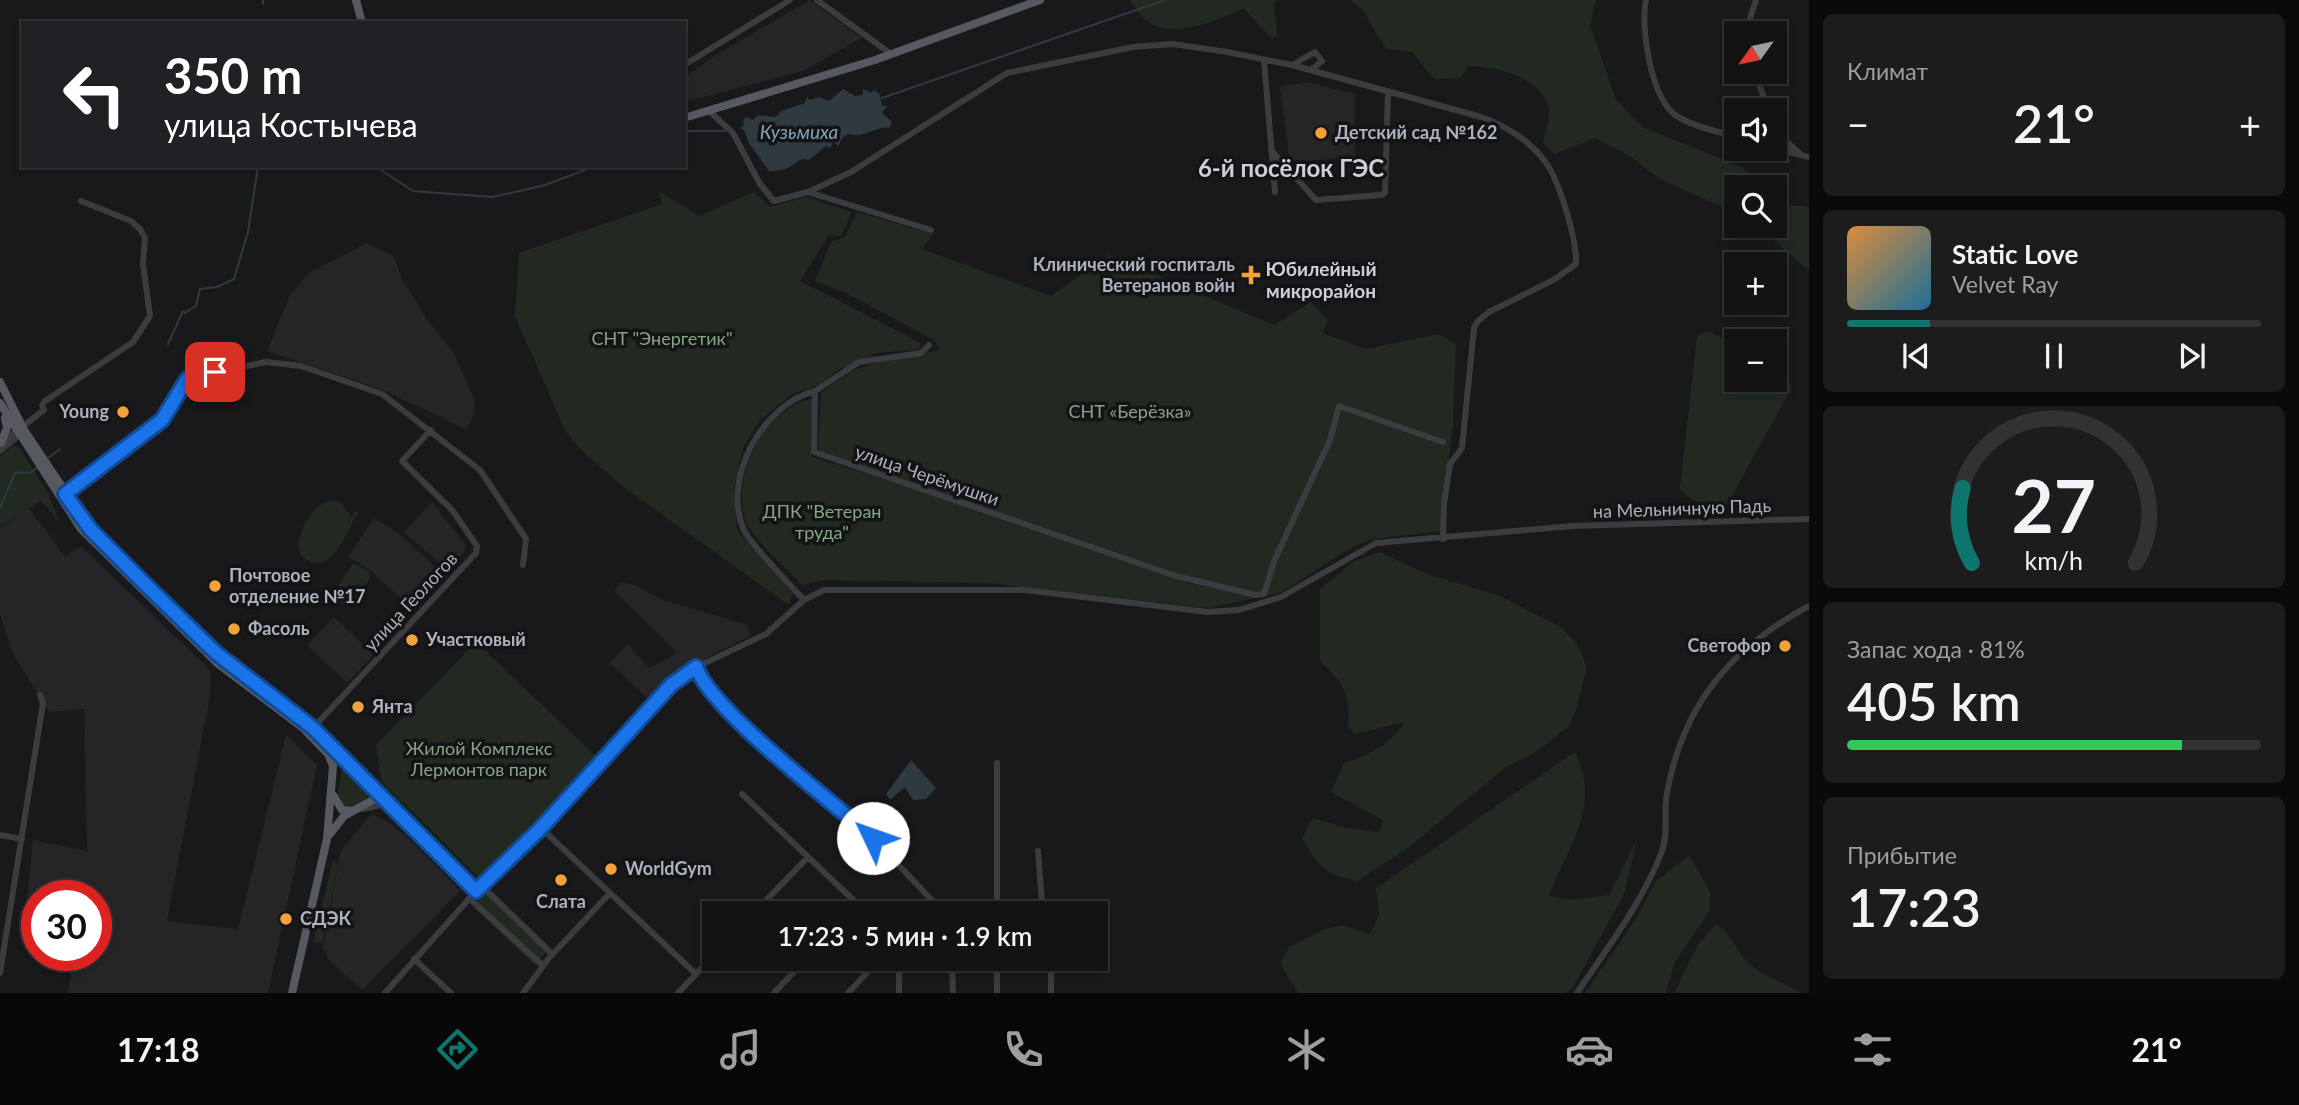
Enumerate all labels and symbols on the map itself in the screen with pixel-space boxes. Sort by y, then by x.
north arrow [1724,21,1787,84]
water label: Кузьмиха [760,120,838,143]
place label: Детский сад №162 [1335,121,1498,143]
marker: Детский сад №162 [1313,125,1329,141]
district label: 6-й посёлок ГЭС [1198,153,1384,182]
place label: Клинический госпиталь Ветеранов войн [1033,253,1235,296]
district label: Юбилейный микрорайон [1265,257,1377,302]
marker: Клинический госпиталь Ветеранов войн [1241,265,1261,285]
park label: СНТ "Энергетик" [591,327,733,349]
pin [185,342,245,402]
place label: Young [58,400,109,422]
park label: СНТ «Берёзка» [1068,400,1192,422]
marker: Young [115,404,131,420]
street label: улица Черёмушки [852,440,1002,510]
street label: на Мельничную Падь [1592,494,1772,522]
park label: ДПК "Ветеран труда" [763,500,882,543]
street label: улица Геологов [359,547,462,655]
place label: Почтовое отделение №17 [229,564,365,607]
marker: Почтовое отделение №17 [207,578,223,594]
place label: Фасоль [248,617,310,639]
marker: Фасоль [226,621,242,637]
place label: Участковый [425,628,526,650]
marker: Участковый [404,632,420,648]
place label: Светофор [1687,634,1771,656]
marker: Светофор [1777,638,1793,654]
place label: Янта [371,695,413,717]
marker: Янта [350,699,366,715]
park label: Жилой Комплекс Лермонтов парк [406,737,553,780]
position arrow [836,801,910,875]
place label: WorldGym [625,857,712,879]
marker: WorldGym [603,861,619,877]
marker: Слата [553,872,569,888]
speed limit sign: 30 [21,880,112,971]
place label: Слата [536,890,586,912]
place label: СДЭК [300,907,351,929]
marker: СДЭК [278,911,294,927]

